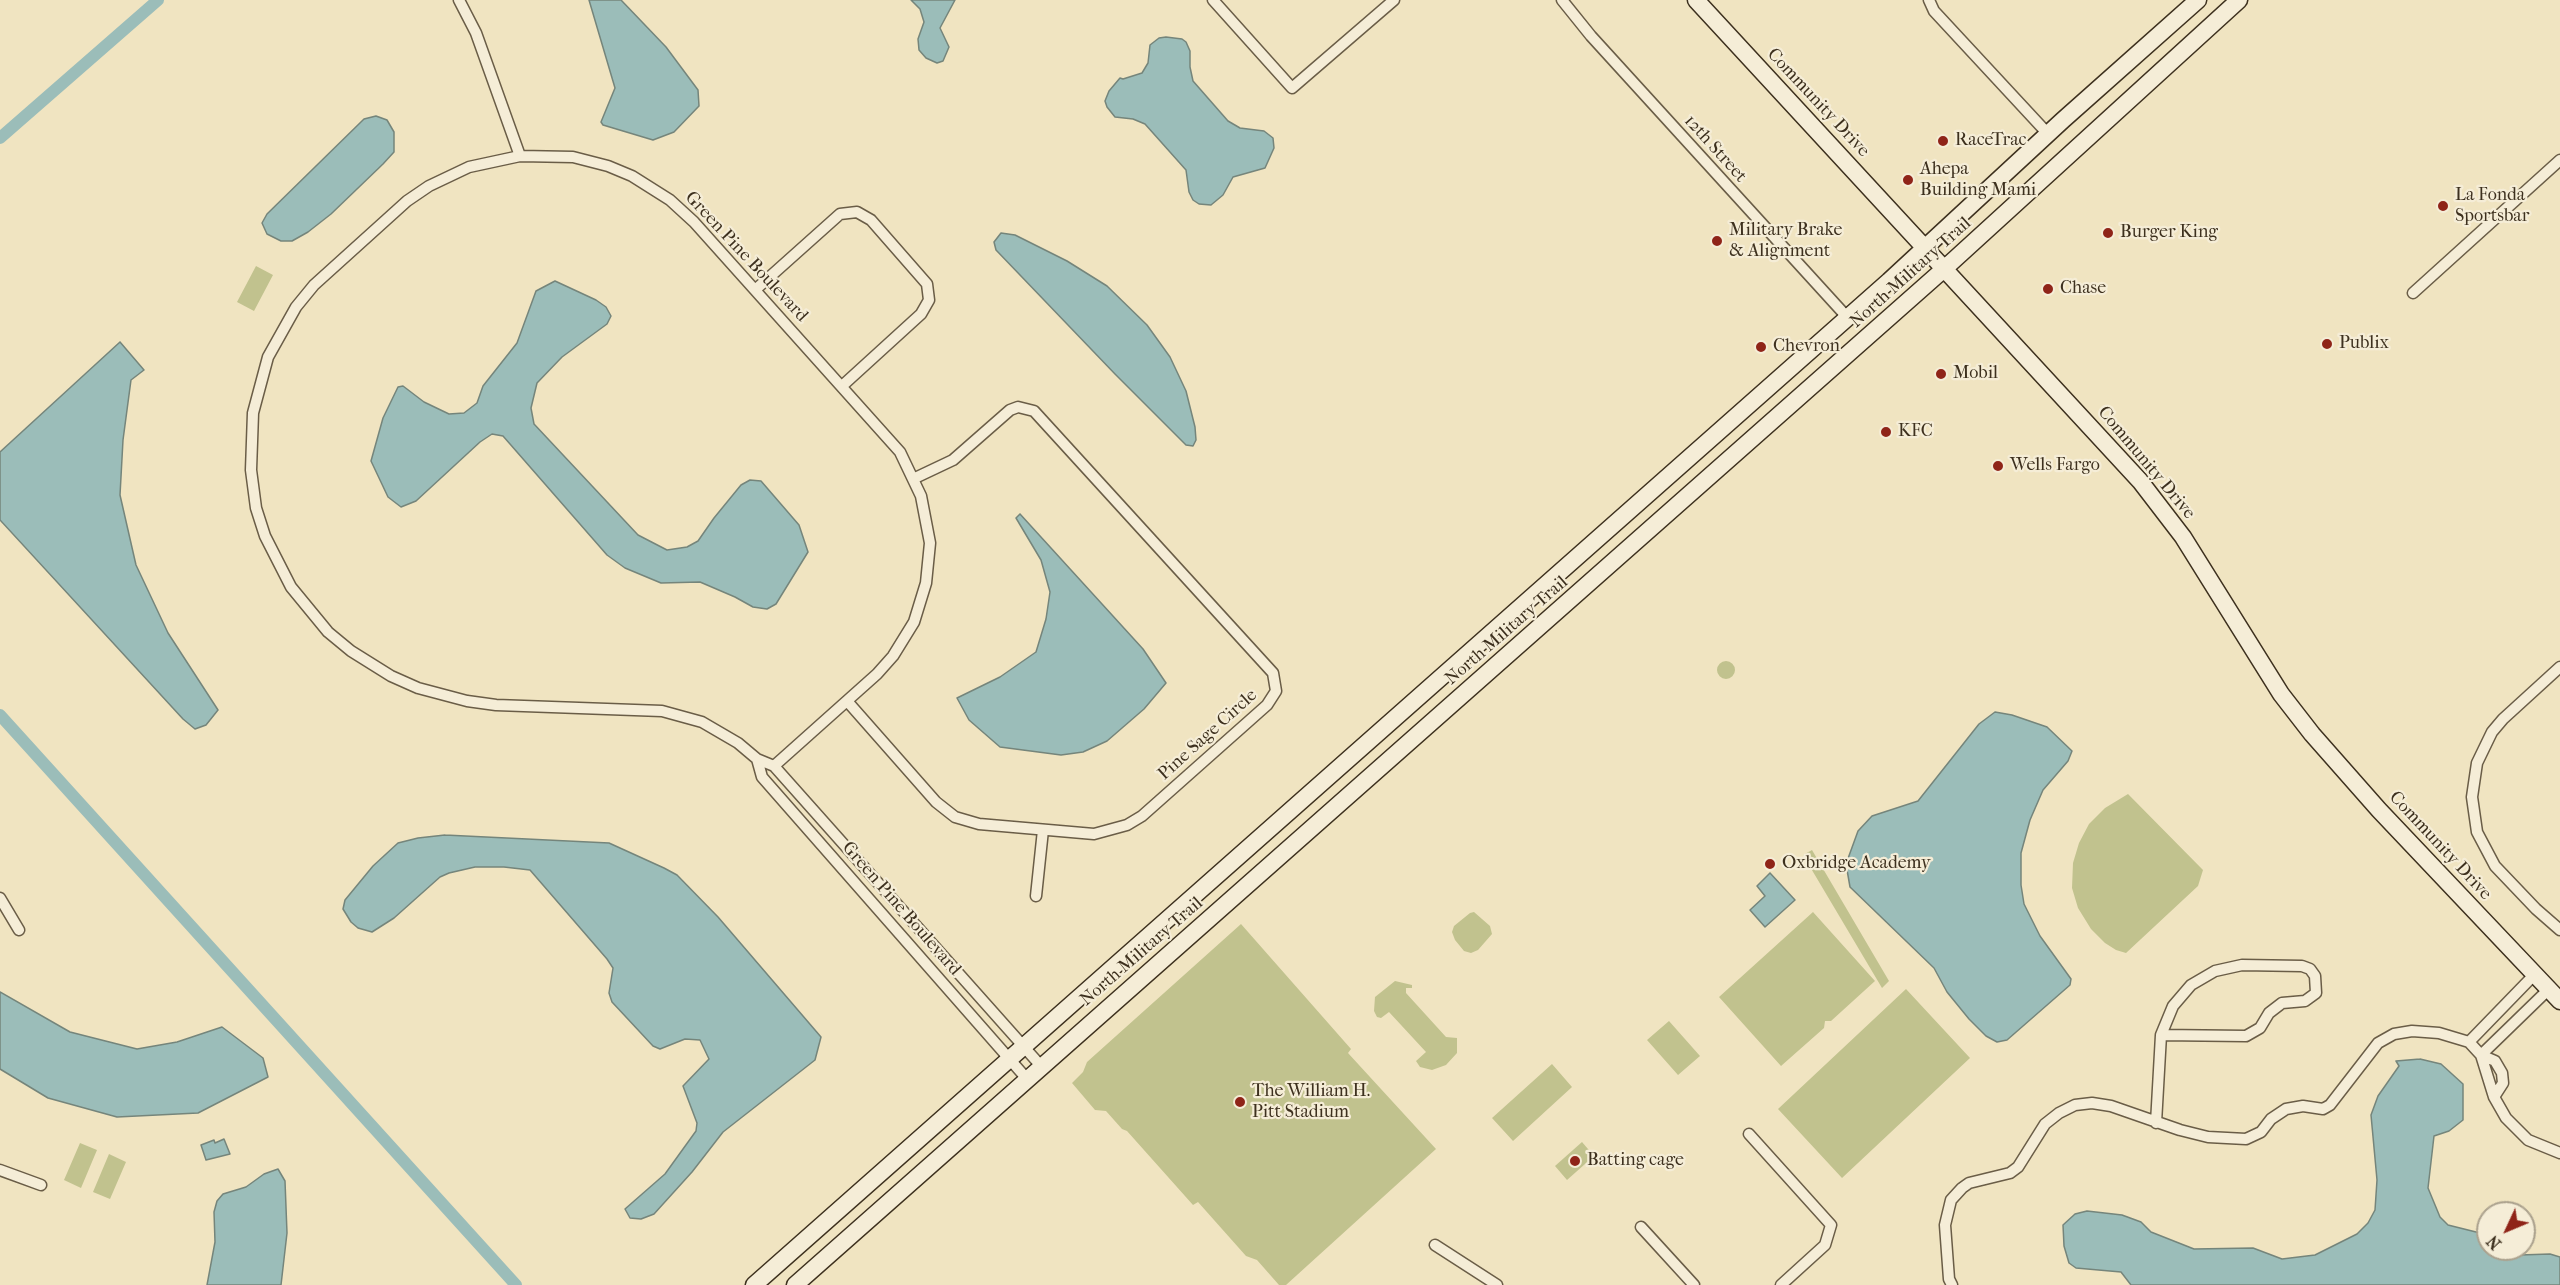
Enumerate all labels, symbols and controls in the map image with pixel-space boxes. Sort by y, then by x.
street label: Community Drive [1762,44,1874,162]
street label: 12th Street [1679,111,1751,187]
place label: RaceTrac [1955,130,2026,152]
marker: RaceTrac [1936,134,1950,148]
place label: Ahepa Building Mami [1920,159,2036,201]
marker: Ahepa Building Mami [1901,173,1915,187]
place label: La Fonda Sportsbar [2455,185,2529,228]
street label: Green Pine Boulevard [680,187,812,327]
marker: La Fonda Sportsbar [2436,199,2450,213]
street label: North Military Trail [1846,213,1976,333]
place label: Military Brake & Alignment [1729,220,1842,262]
place label: Burger King [2120,222,2218,244]
marker: Burger King [2101,226,2115,240]
marker: Military Brake & Alignment [1710,234,1724,248]
place label: Chase [2060,278,2106,300]
marker: Chase [2041,282,2055,296]
place label: Publix [2339,333,2389,355]
place label: Chevron [1773,336,1840,358]
marker: Publix [2320,337,2334,351]
marker: Chevron [1754,340,1768,354]
place label: Mobil [1953,363,1998,385]
marker: Mobil [1934,367,1948,381]
street label: Community Drive [2093,402,2199,524]
place label: KFC [1898,421,1933,443]
marker: KFC [1879,425,1893,439]
place label: Wells Fargo [2010,455,2100,477]
marker: Wells Fargo [1991,459,2005,473]
street label: North Military Trail [1441,572,1573,690]
street label: Pine Sage Circle [1154,685,1262,785]
street label: Community Drive [2384,787,2496,905]
street label: Green Pine Boulevard [837,838,965,980]
place label: Oxbridge Academy [1782,853,1931,875]
marker: Oxbridge Academy [1763,857,1777,871]
street label: North Military Trail [1076,893,1208,1011]
place label: The William H. Pitt Stadium [1252,1081,1370,1124]
marker: The William H. Pitt Stadium [1233,1095,1247,1109]
place label: Batting cage [1587,1150,1684,1172]
marker: Batting cage [1568,1154,1582,1168]
north arrow [2476,1201,2536,1261]
text: N [2483,1232,2505,1253]

